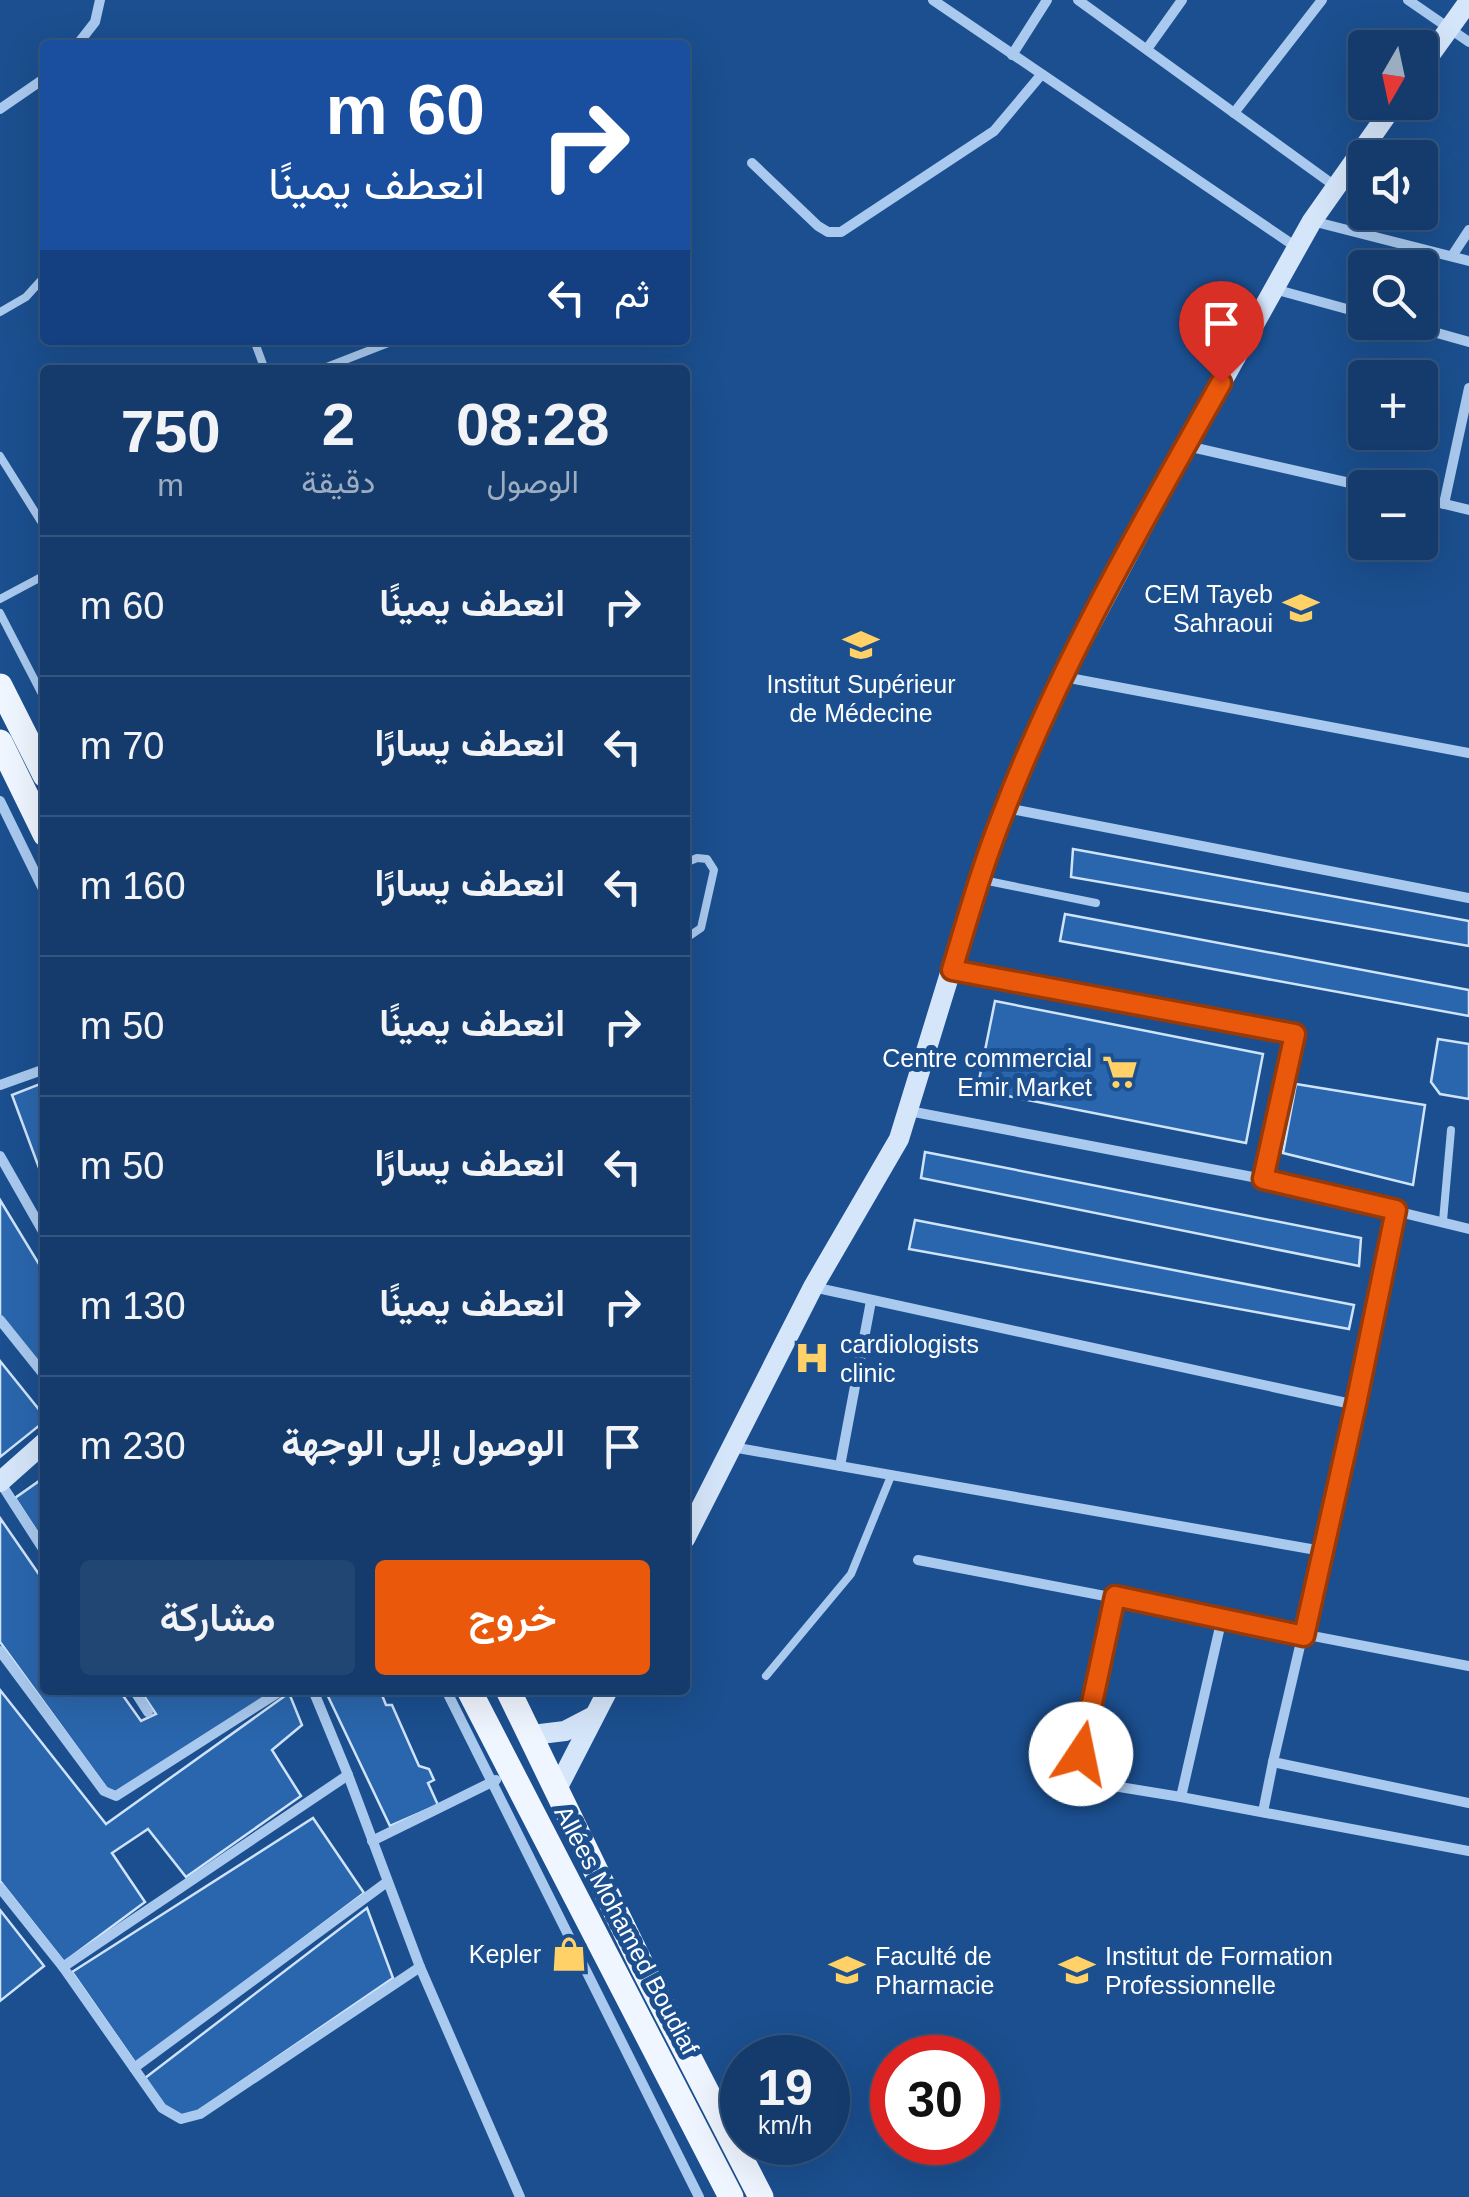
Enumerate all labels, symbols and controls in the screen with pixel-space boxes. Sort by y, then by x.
north arrow [1348,30,1438,120]
map controls [1348,30,1438,560]
text: 60 m [325,71,485,149]
icon: right [520,80,650,210]
button: sound [1348,140,1438,230]
text: انعطف يمينًا [268,158,485,209]
button: search [1348,250,1438,340]
icon: left [539,270,594,325]
text: ثم [614,273,650,315]
pin [1179,281,1264,384]
icon: arrive [1194,296,1249,351]
button: + [1348,360,1438,450]
text: 2 [322,391,355,458]
text: 08:28 [456,391,609,458]
text: 750 [121,398,221,465]
text: دقيقة [301,464,375,500]
text: الوصول [487,464,579,500]
text: m [157,467,184,503]
button: − [1348,470,1438,560]
icon: right [595,579,650,634]
place label: CEM Tayeb Sahraoui [1144,580,1273,637]
text: انعطف يمينًا [379,582,565,624]
text: 60 m [80,585,165,627]
school or university icon: CEM Tayeb Sahraoui [1282,589,1320,627]
school or university icon: Institut Supérieur de Médecine [842,626,880,664]
place label: Institut Supérieur de Médecine [767,670,956,727]
icon: left [595,719,650,774]
text: انعطف يسارًا [375,722,565,764]
text: 70 m [80,725,165,767]
icon: left [595,859,650,914]
text: انعطف يسارًا [375,862,565,904]
text: 160 m [80,865,186,907]
icon: right [595,999,650,1054]
text: انعطف يمينًا [379,1002,565,1044]
text: 50 m [80,1005,165,1047]
place label: Centre commercial Emir Market [882,1044,1092,1101]
supermarket icon: Centre commercial Emir Market [1101,1053,1139,1091]
icon: left [595,1139,650,1194]
text: انعطف يسارًا [375,1142,565,1184]
text: 50 m [80,1145,165,1187]
icon: right [595,1279,650,1334]
text: انعطف يمينًا [379,1282,565,1324]
text: 130 m [80,1285,186,1327]
place label: cardiologists clinic [840,1330,979,1387]
hospital icon: cardiologists clinic [793,1339,831,1377]
icon: arrive [595,1419,650,1474]
text: الوصول إلى الوجهة [281,1422,565,1464]
text: 230 m [80,1425,186,1467]
button: مشاركة [80,1560,355,1675]
button: خروج [375,1560,650,1675]
position arrow [1029,1702,1133,1806]
street label: Allées Mohamed Boudiaf [549,1801,705,2059]
shop icon: Kepler [550,1935,588,1973]
place label: Kepler [469,1940,541,1968]
place label: Faculté de Pharmacie [875,1942,995,1999]
place label: Institut de Formation Professionnelle [1105,1942,1333,1999]
school or university icon: Faculté de Pharmacie [828,1951,866,1989]
school or university icon: Institut de Formation Professionnelle [1058,1951,1096,1989]
speed limit sign: 30 [870,2035,1000,2165]
text: 19 [757,2060,813,2116]
text: km/h [758,2111,812,2139]

